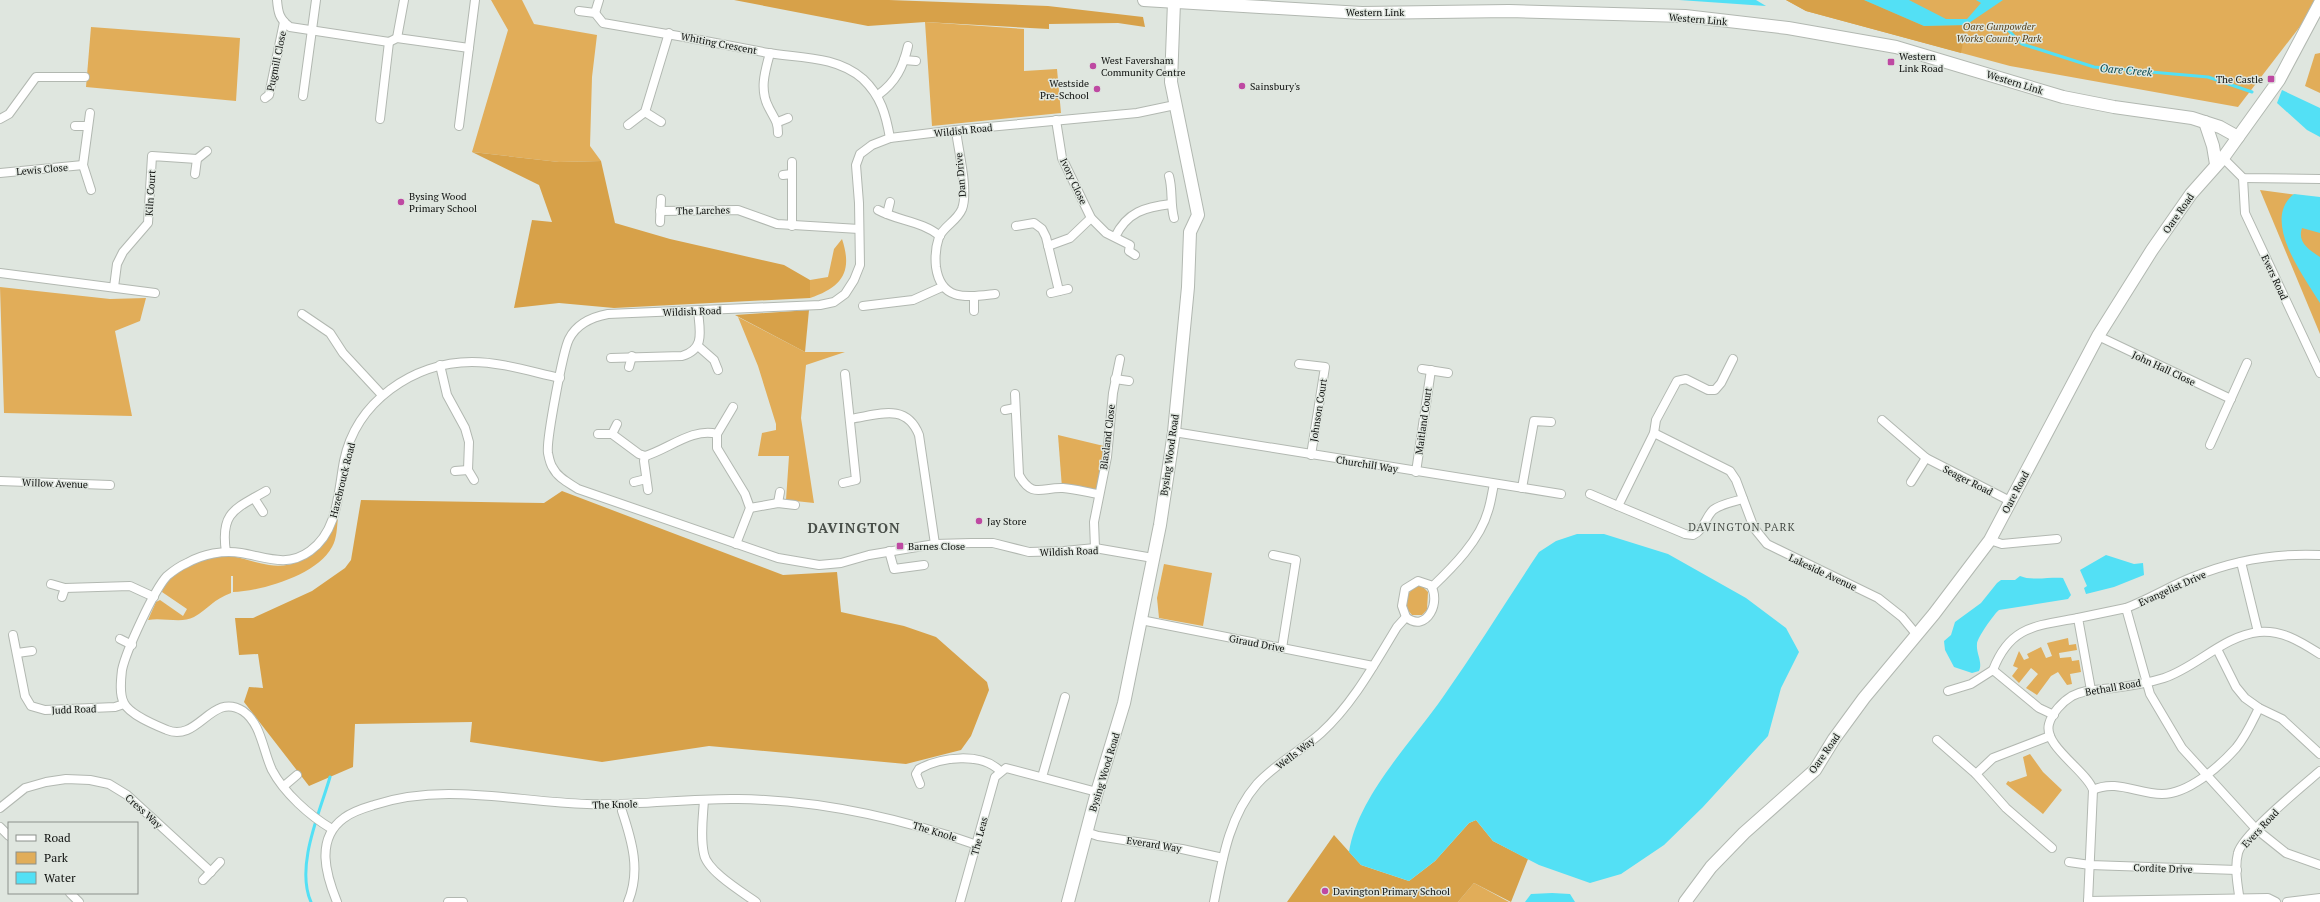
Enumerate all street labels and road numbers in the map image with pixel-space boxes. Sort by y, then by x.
street label: Western Link [1346,6,1405,19]
street label: Western Link [1668,10,1729,29]
street label: Pugmill Close [264,30,289,92]
street label: Whiting Crescent [680,30,758,57]
street label: Western Link [1985,68,2046,98]
street label: Wildish Road [933,121,993,140]
street label: Dan Drive [952,152,969,198]
street label: Ivory Close [1057,156,1090,207]
street label: Lewis Close [16,161,68,178]
street label: Kiln Court [142,169,159,216]
street label: Oare Road [2160,190,2197,236]
street label: The Larches [676,204,730,217]
street label: Evers Road [2258,252,2291,302]
street label: Wildish Road [662,304,722,319]
street label: John Hall Close [2130,348,2197,389]
street label: Johnson Court [1307,377,1330,443]
street label: Maitland Court [1412,386,1435,455]
street label: Blaxland Close [1097,404,1118,470]
street label: Bysing Wood Road [1157,413,1182,497]
street label: Hazebrouck Road [327,441,358,519]
street label: Churchill Way [1335,453,1400,476]
street label: Seager Road [1941,462,1995,499]
street label: Oare Road [1999,468,2032,516]
street label: Willow Avenue [22,476,88,491]
street label: Wildish Road [1039,544,1099,559]
street label: Lakeside Avenue [1787,551,1859,594]
street label: Evangelist Drive [2136,568,2208,609]
street label: Giraud Drive [1228,632,1286,655]
street label: Bethall Road [2084,676,2143,699]
street label: Judd Road [51,702,97,717]
street label: Oare Road [1806,730,1843,776]
street label: Bysing Wood Road [1086,731,1123,813]
street label: Wells Way [1273,734,1318,772]
street label: Cress Way [123,791,166,832]
street label: The Knole [592,797,638,812]
street label: Evers Road [2239,806,2282,851]
street label: The Leas [968,815,991,857]
street label: The Knole [911,819,959,844]
street label: Everard Way [1126,834,1183,855]
street label: Cordite Drive [2133,861,2193,876]

